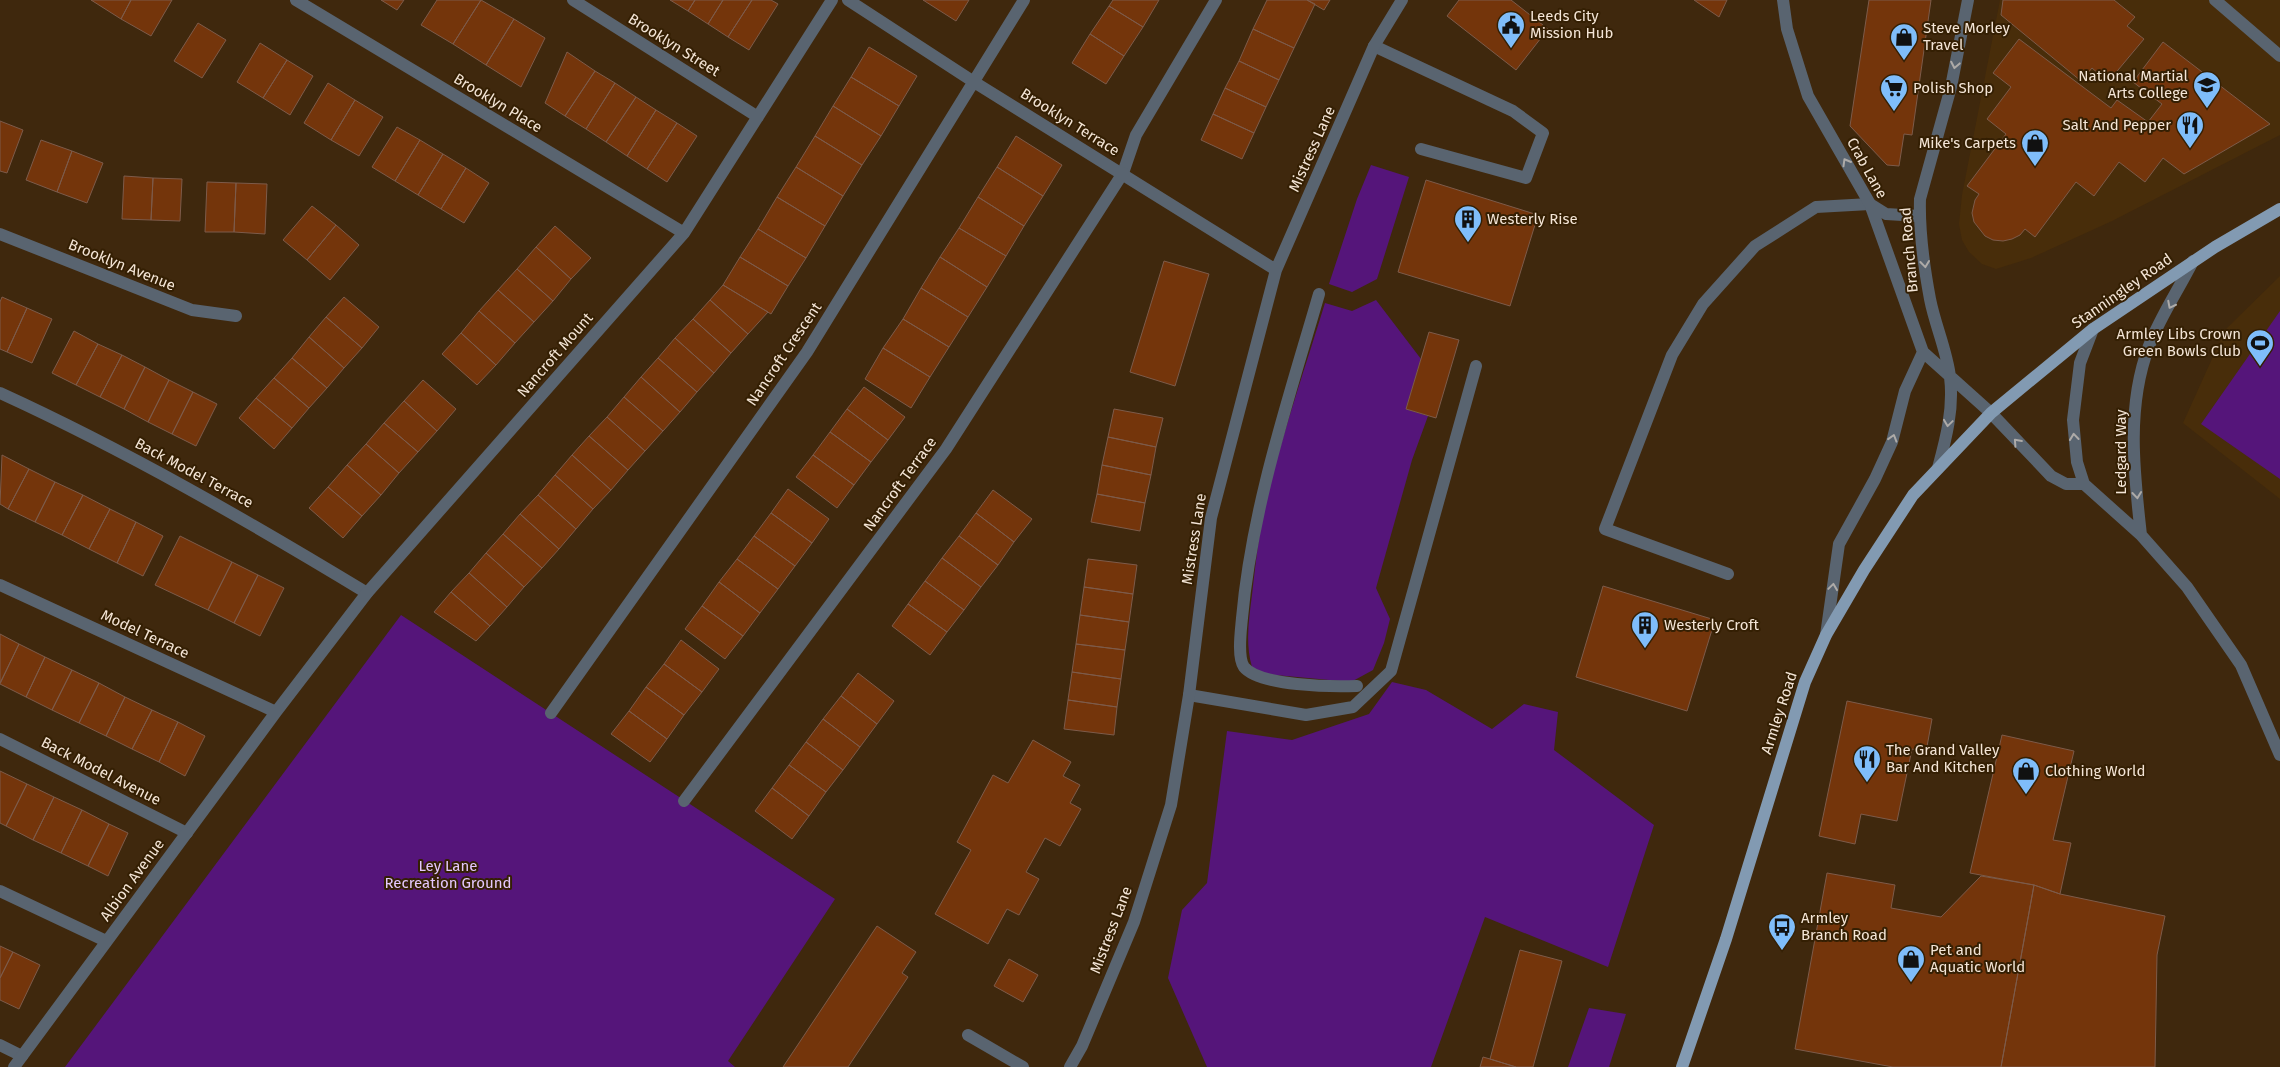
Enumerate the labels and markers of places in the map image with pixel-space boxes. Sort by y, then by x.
place label: Leeds City Mission Hub [1530,7,1613,42]
public building icon: Leeds City Mission Hub [1496,10,1526,49]
place label: Steve Morley Travel [1923,19,2011,54]
shop icon: Steve Morley Travel [1889,22,1919,61]
place label: National Martial Arts College [2078,67,2189,102]
school or university icon: National Martial Arts College [2192,70,2222,109]
supermarket icon: Polish Shop [1879,73,1909,112]
place label: Polish Shop [1913,79,1993,97]
restaurant icon: Salt And Pepper [2175,110,2205,149]
place label: Salt And Pepper [2062,116,2171,134]
shop icon: Mike's Carpets [2020,128,2050,167]
place label: Mike's Carpets [1919,134,2016,152]
building icon: Westerly Rise [1453,204,1483,243]
place label: Westerly Rise [1487,210,1578,228]
place label: Armley Libs Crown Green Bowls Club [2117,325,2241,360]
sports icon: Armley Libs Crown Green Bowls Club [2245,328,2275,367]
building icon: Westerly Croft [1630,610,1660,649]
place label: Westerly Croft [1664,616,1759,634]
place label: The Grand Valley Bar And Kitchen [1886,741,2000,776]
restaurant icon: The Grand Valley Bar And Kitchen [1852,744,1882,783]
shop icon: Clothing World [2011,756,2041,795]
place label: Clothing World [2045,762,2145,780]
place label: Armley Branch Road [1801,909,1887,944]
bus stop icon: Armley Branch Road [1767,912,1797,951]
place label: Pet and Aquatic World [1930,941,2025,976]
shop icon: Pet and Aquatic World [1896,944,1926,983]

